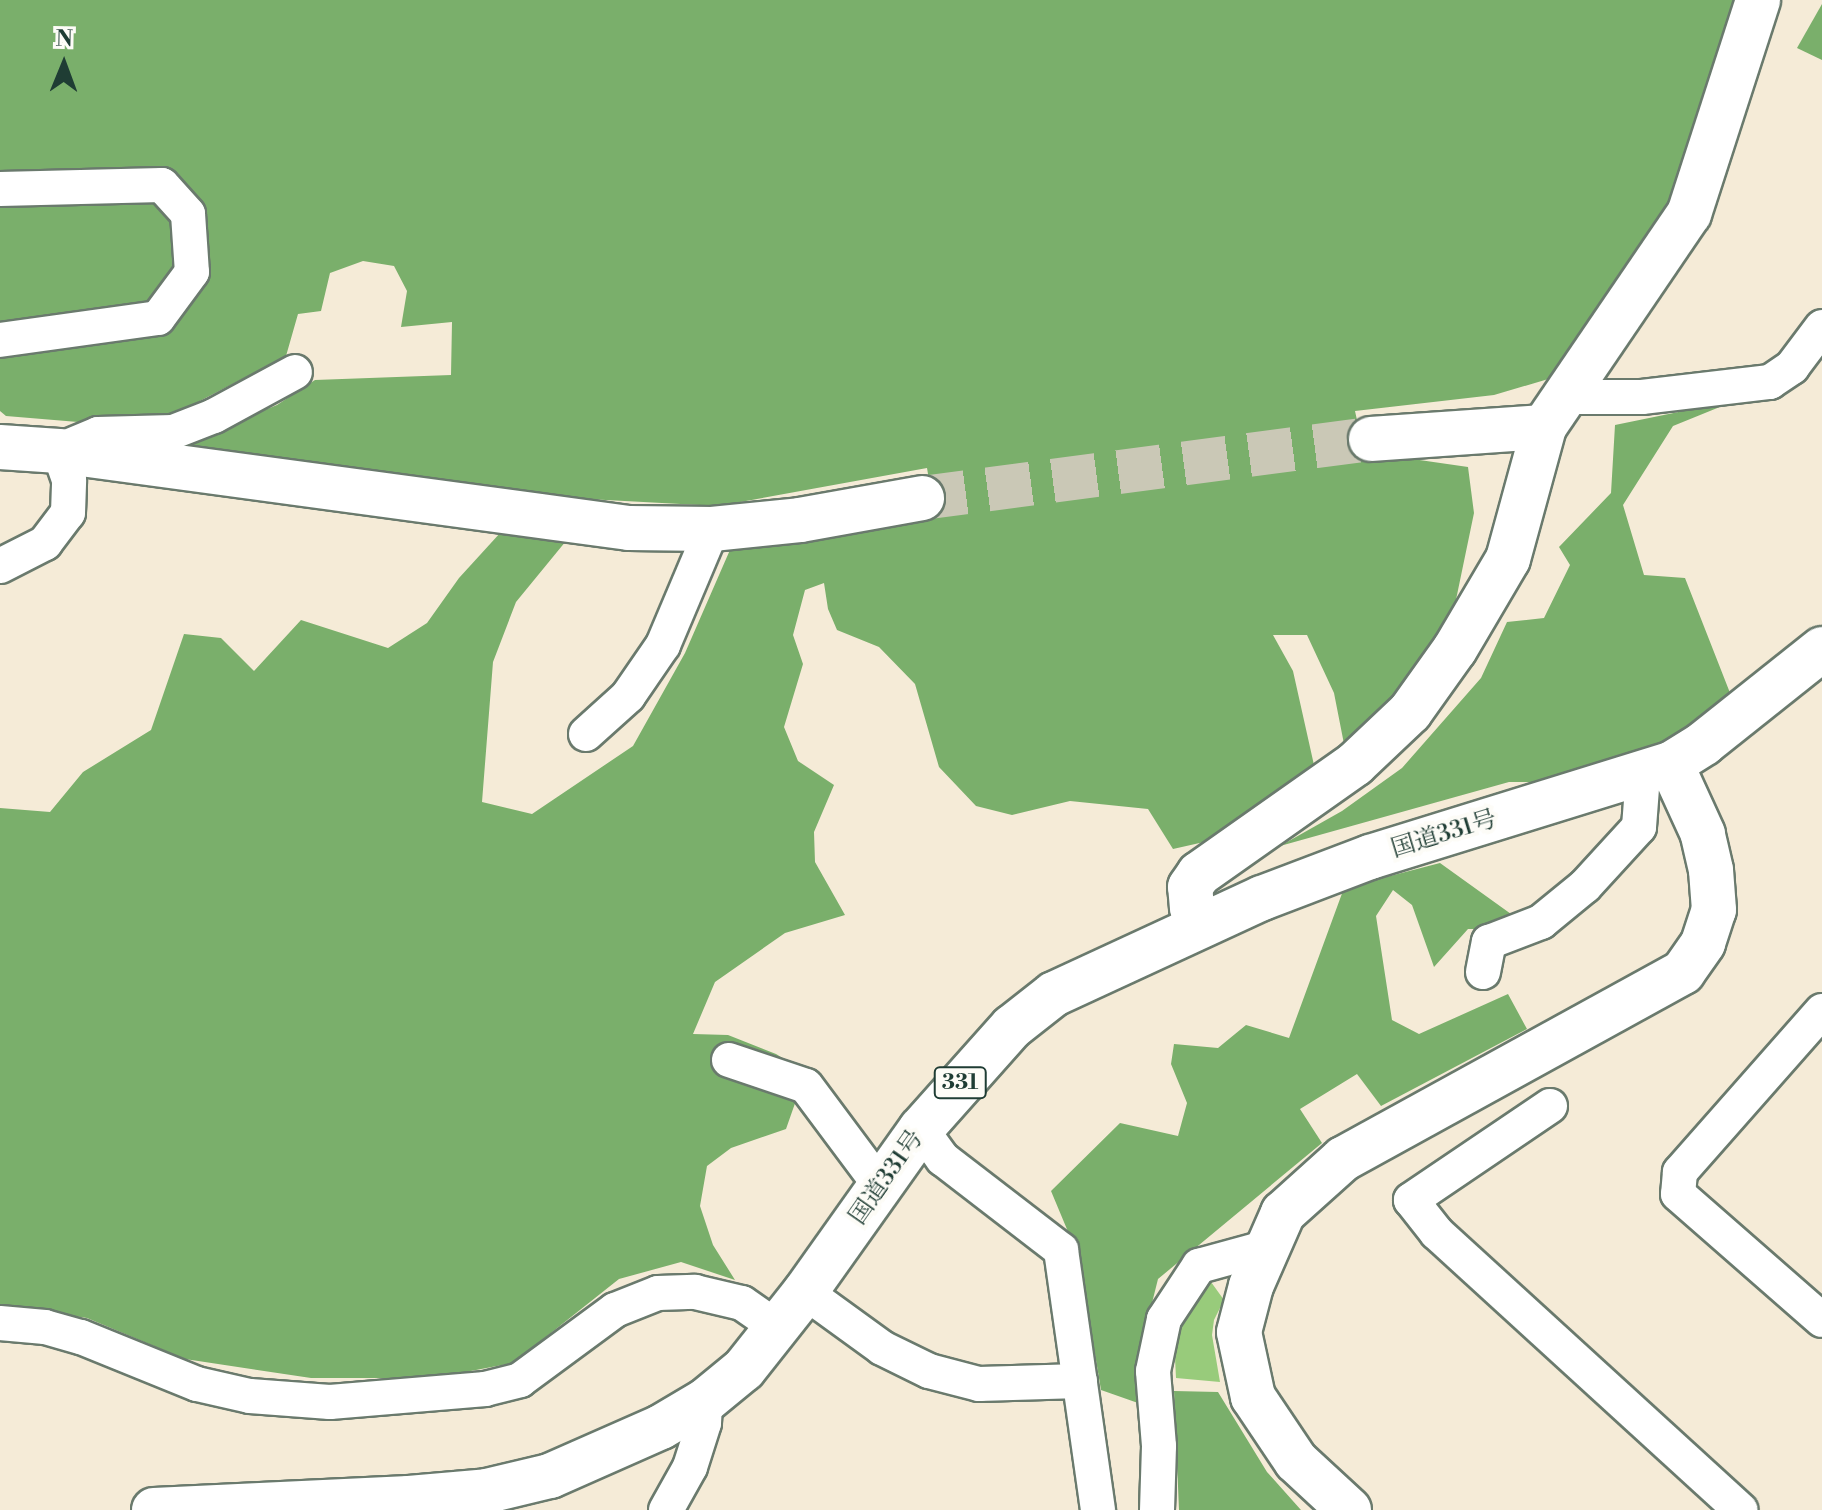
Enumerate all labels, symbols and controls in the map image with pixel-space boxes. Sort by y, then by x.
north arrow [24,24,104,104]
text: N [55,26,73,53]
street label: 国道331号 [1388,805,1500,865]
road number: 331 [932,1065,988,1101]
street label: 国道331号 [844,1125,930,1231]

